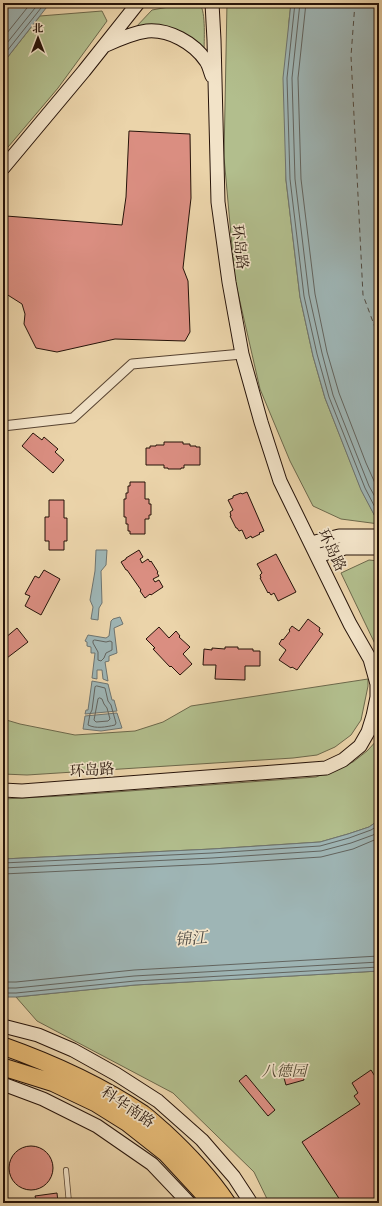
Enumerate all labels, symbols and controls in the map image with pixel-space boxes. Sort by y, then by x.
north arrow [18,18,58,58]
text: 北 [33,22,44,36]
street label: 环岛路 [227,224,252,271]
street label: 环岛路 [313,526,350,575]
street label: 环岛路 [69,759,115,782]
water label: 锦江 [174,928,210,951]
park label: 八德园 [261,1062,308,1081]
street label: 科华南路 [98,1083,158,1132]

